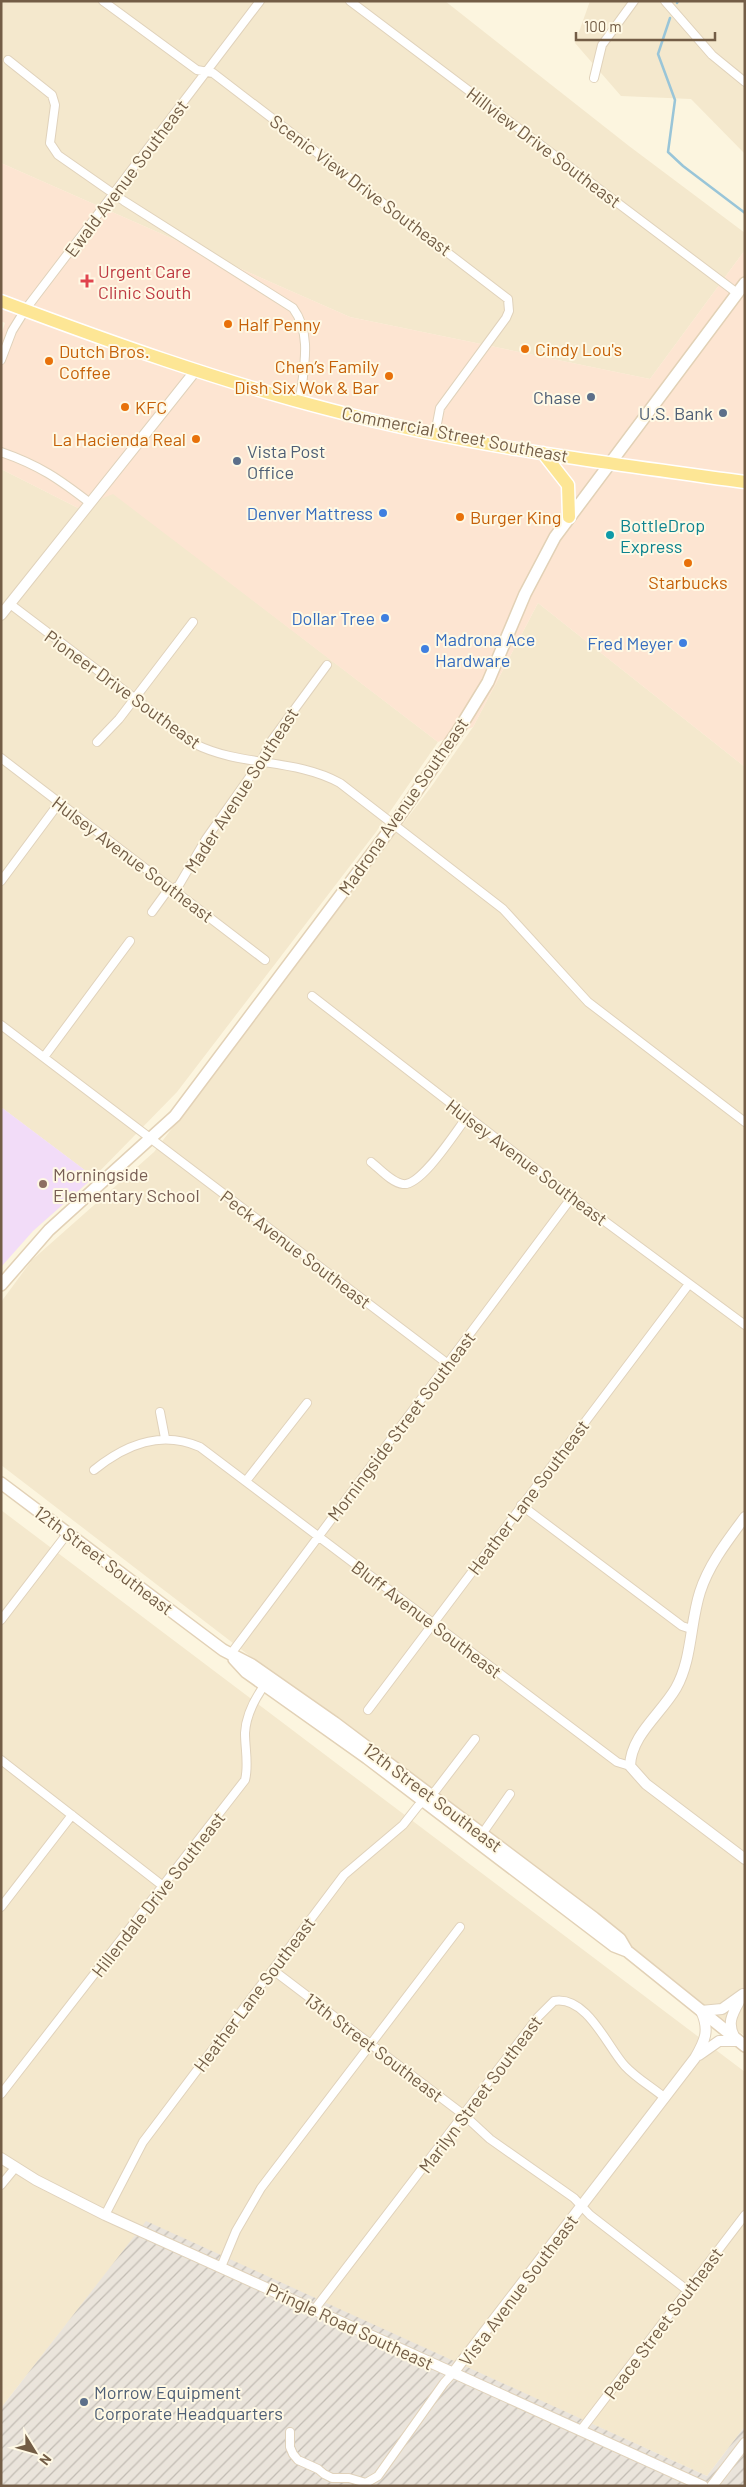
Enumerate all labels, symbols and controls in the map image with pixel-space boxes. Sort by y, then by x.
scale bar [576,10,715,42]
text: 100 m [584,17,622,35]
street label: Hillview Drive Southeast [463,82,625,212]
street label: Ewald Avenue Southeast [60,95,192,261]
street label: Scenic View Drive Southeast [266,110,456,260]
place label: Urgent Care Clinic South [98,260,191,303]
marker: Urgent Care Clinic South [80,274,94,288]
place label: Half Penny [238,313,321,335]
marker: Half Penny [222,318,234,330]
place label: Cindy Lou's [535,338,622,360]
place label: Dutch Bros. Coffee [59,340,150,383]
marker: Cindy Lou's [519,343,531,355]
marker: Dutch Bros. Coffee [43,355,55,367]
place label: Chen’s Family Dish Six Wok & Bar [234,355,379,398]
marker: Chen’s Family Dish Six Wok & Bar [383,370,395,382]
place label: Chase [533,386,581,408]
marker: Chase [585,391,597,403]
place label: KFC [135,396,167,418]
marker: KFC [119,401,131,413]
street label: Commercial Street Southeast [340,401,570,467]
place label: U.S. Bank [639,402,713,424]
marker: U.S. Bank [717,407,729,419]
place label: La Hacienda Real [52,428,186,450]
marker: La Hacienda Real [190,433,202,445]
place label: Vista Post Office [247,440,326,483]
marker: Vista Post Office [231,455,243,467]
place label: Denver Mattress [247,502,373,524]
place label: Burger King [470,506,561,528]
marker: Denver Mattress [377,507,389,519]
marker: Burger King [454,511,466,523]
place label: BottleDrop Express [620,514,705,557]
marker: BottleDrop Express [604,529,616,541]
marker: Starbucks [682,557,694,569]
place label: Starbucks [648,571,728,593]
place label: Dollar Tree [291,607,375,629]
marker: Dollar Tree [379,612,391,624]
street label: Pioneer Drive Southeast [41,625,205,753]
place label: Madrona Ace Hardware [435,628,535,671]
place label: Fred Meyer [587,632,673,654]
marker: Fred Meyer [677,637,689,649]
marker: Madrona Ace Hardware [419,643,431,655]
street label: Mader Avenue Southeast [179,703,303,877]
street label: Madrona Avenue Southeast [333,713,473,899]
street label: Hulsey Avenue Southeast [48,791,218,927]
street label: Hulsey Avenue Southeast [442,1094,612,1230]
place label: Morningside Elementary School [53,1163,200,1206]
marker: Morningside Elementary School [37,1178,49,1190]
street label: Peck Avenue Southeast [216,1185,376,1313]
street label: Morningside Street Southeast [322,1327,480,1525]
street label: Heather Lane Southeast [463,1415,593,1579]
street label: 12th Street Southeast [30,1500,178,1620]
street label: Bluff Avenue Southeast [348,1555,506,1683]
street label: 12th Street Southeast [359,1737,507,1857]
street label: Hillendale Drive Southeast [87,1807,229,1981]
street label: Heather Lane Southeast [189,1912,319,2076]
street label: 13th Street Southeast [300,1988,448,2106]
street label: Marilyn Street Southeast [414,2011,546,2177]
street label: Vista Avenue Southeast [454,2210,582,2370]
street label: Peace Street Southeast [599,2243,727,2403]
street label: Pringle Road Southeast [263,2278,437,2374]
place label: Morrow Equipment Corporate Headquarters [94,2381,283,2424]
marker: Morrow Equipment Corporate Headquarters [78,2396,90,2408]
north arrow [10,2427,60,2477]
text: N [36,2451,55,2469]

